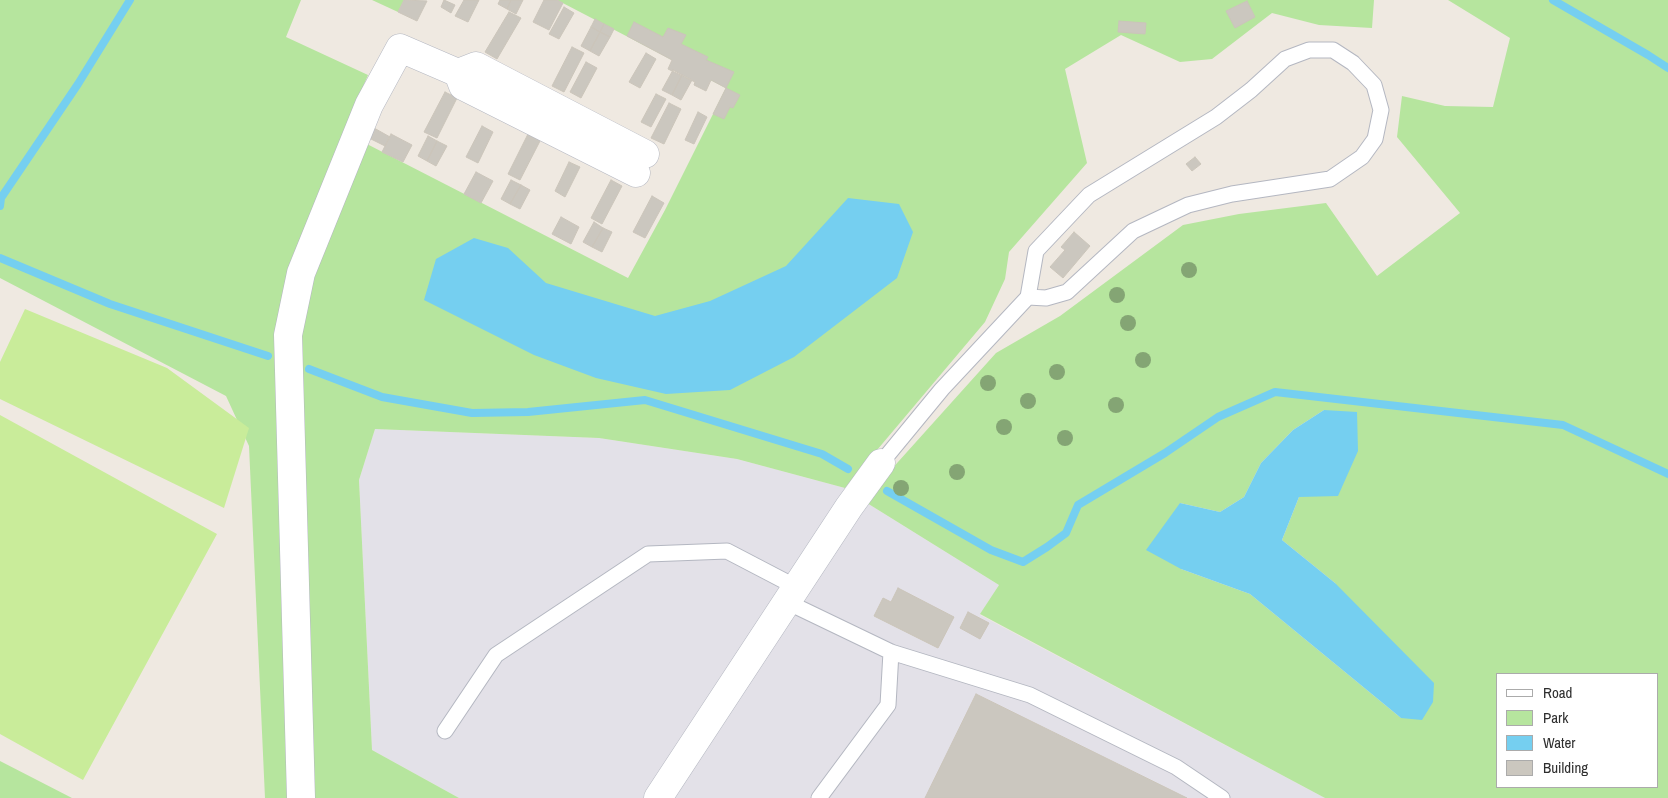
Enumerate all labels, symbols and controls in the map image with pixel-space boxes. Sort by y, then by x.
legend [1496,673,1658,788]
text: Road [1543,682,1572,703]
text: Park [1543,707,1568,728]
text: Water [1543,732,1575,753]
text: Building [1543,757,1588,778]

